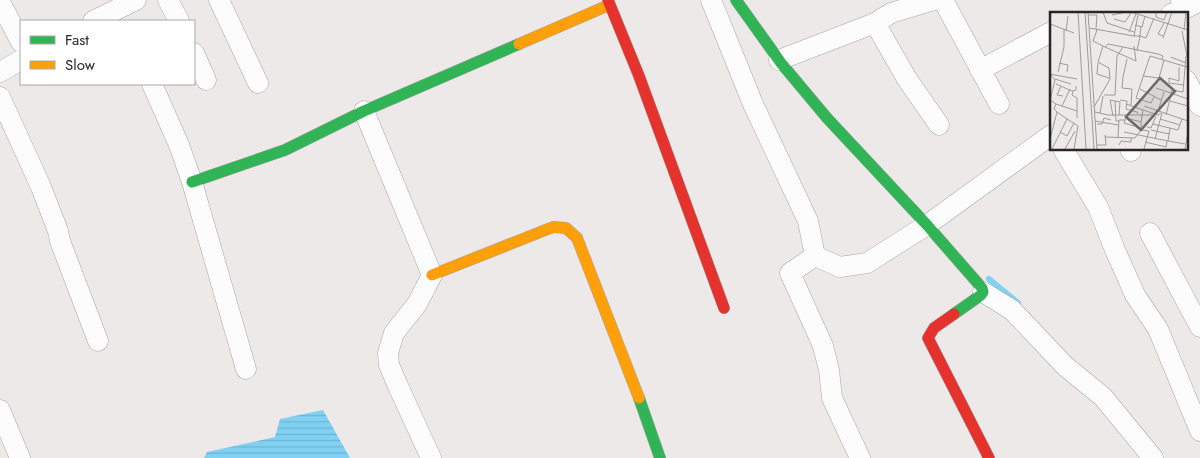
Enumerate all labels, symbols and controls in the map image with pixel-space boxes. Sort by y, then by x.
inset map [1050,12,1188,150]
legend [20,20,195,85]
text: Fast [65,29,89,51]
text: Slow [65,54,96,76]

